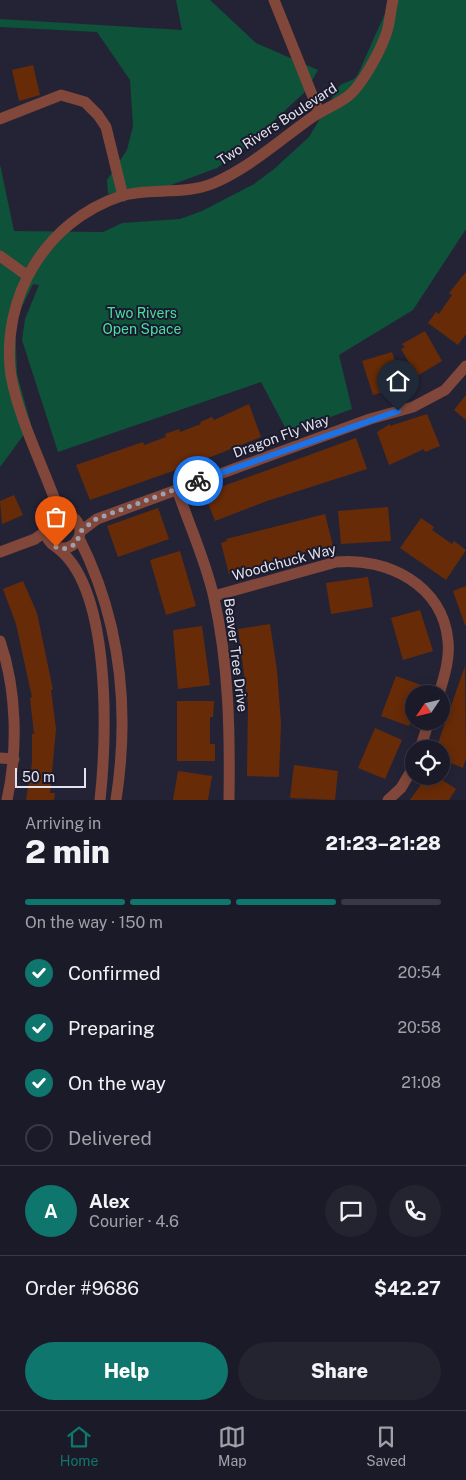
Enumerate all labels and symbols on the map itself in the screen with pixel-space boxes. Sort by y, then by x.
street label: Two Rivers Boulevard [214,79,340,169]
park label: Two Rivers Open Space [103,305,181,337]
pin [377,360,419,411]
street label: Dragon Fly Way [231,411,332,461]
courier [173,456,223,506]
pin [35,496,77,547]
street label: Woodchuck Way [230,540,338,584]
street label: Beaver Tree Drive [221,597,251,713]
north arrow [405,685,450,730]
scale bar [15,765,86,788]

